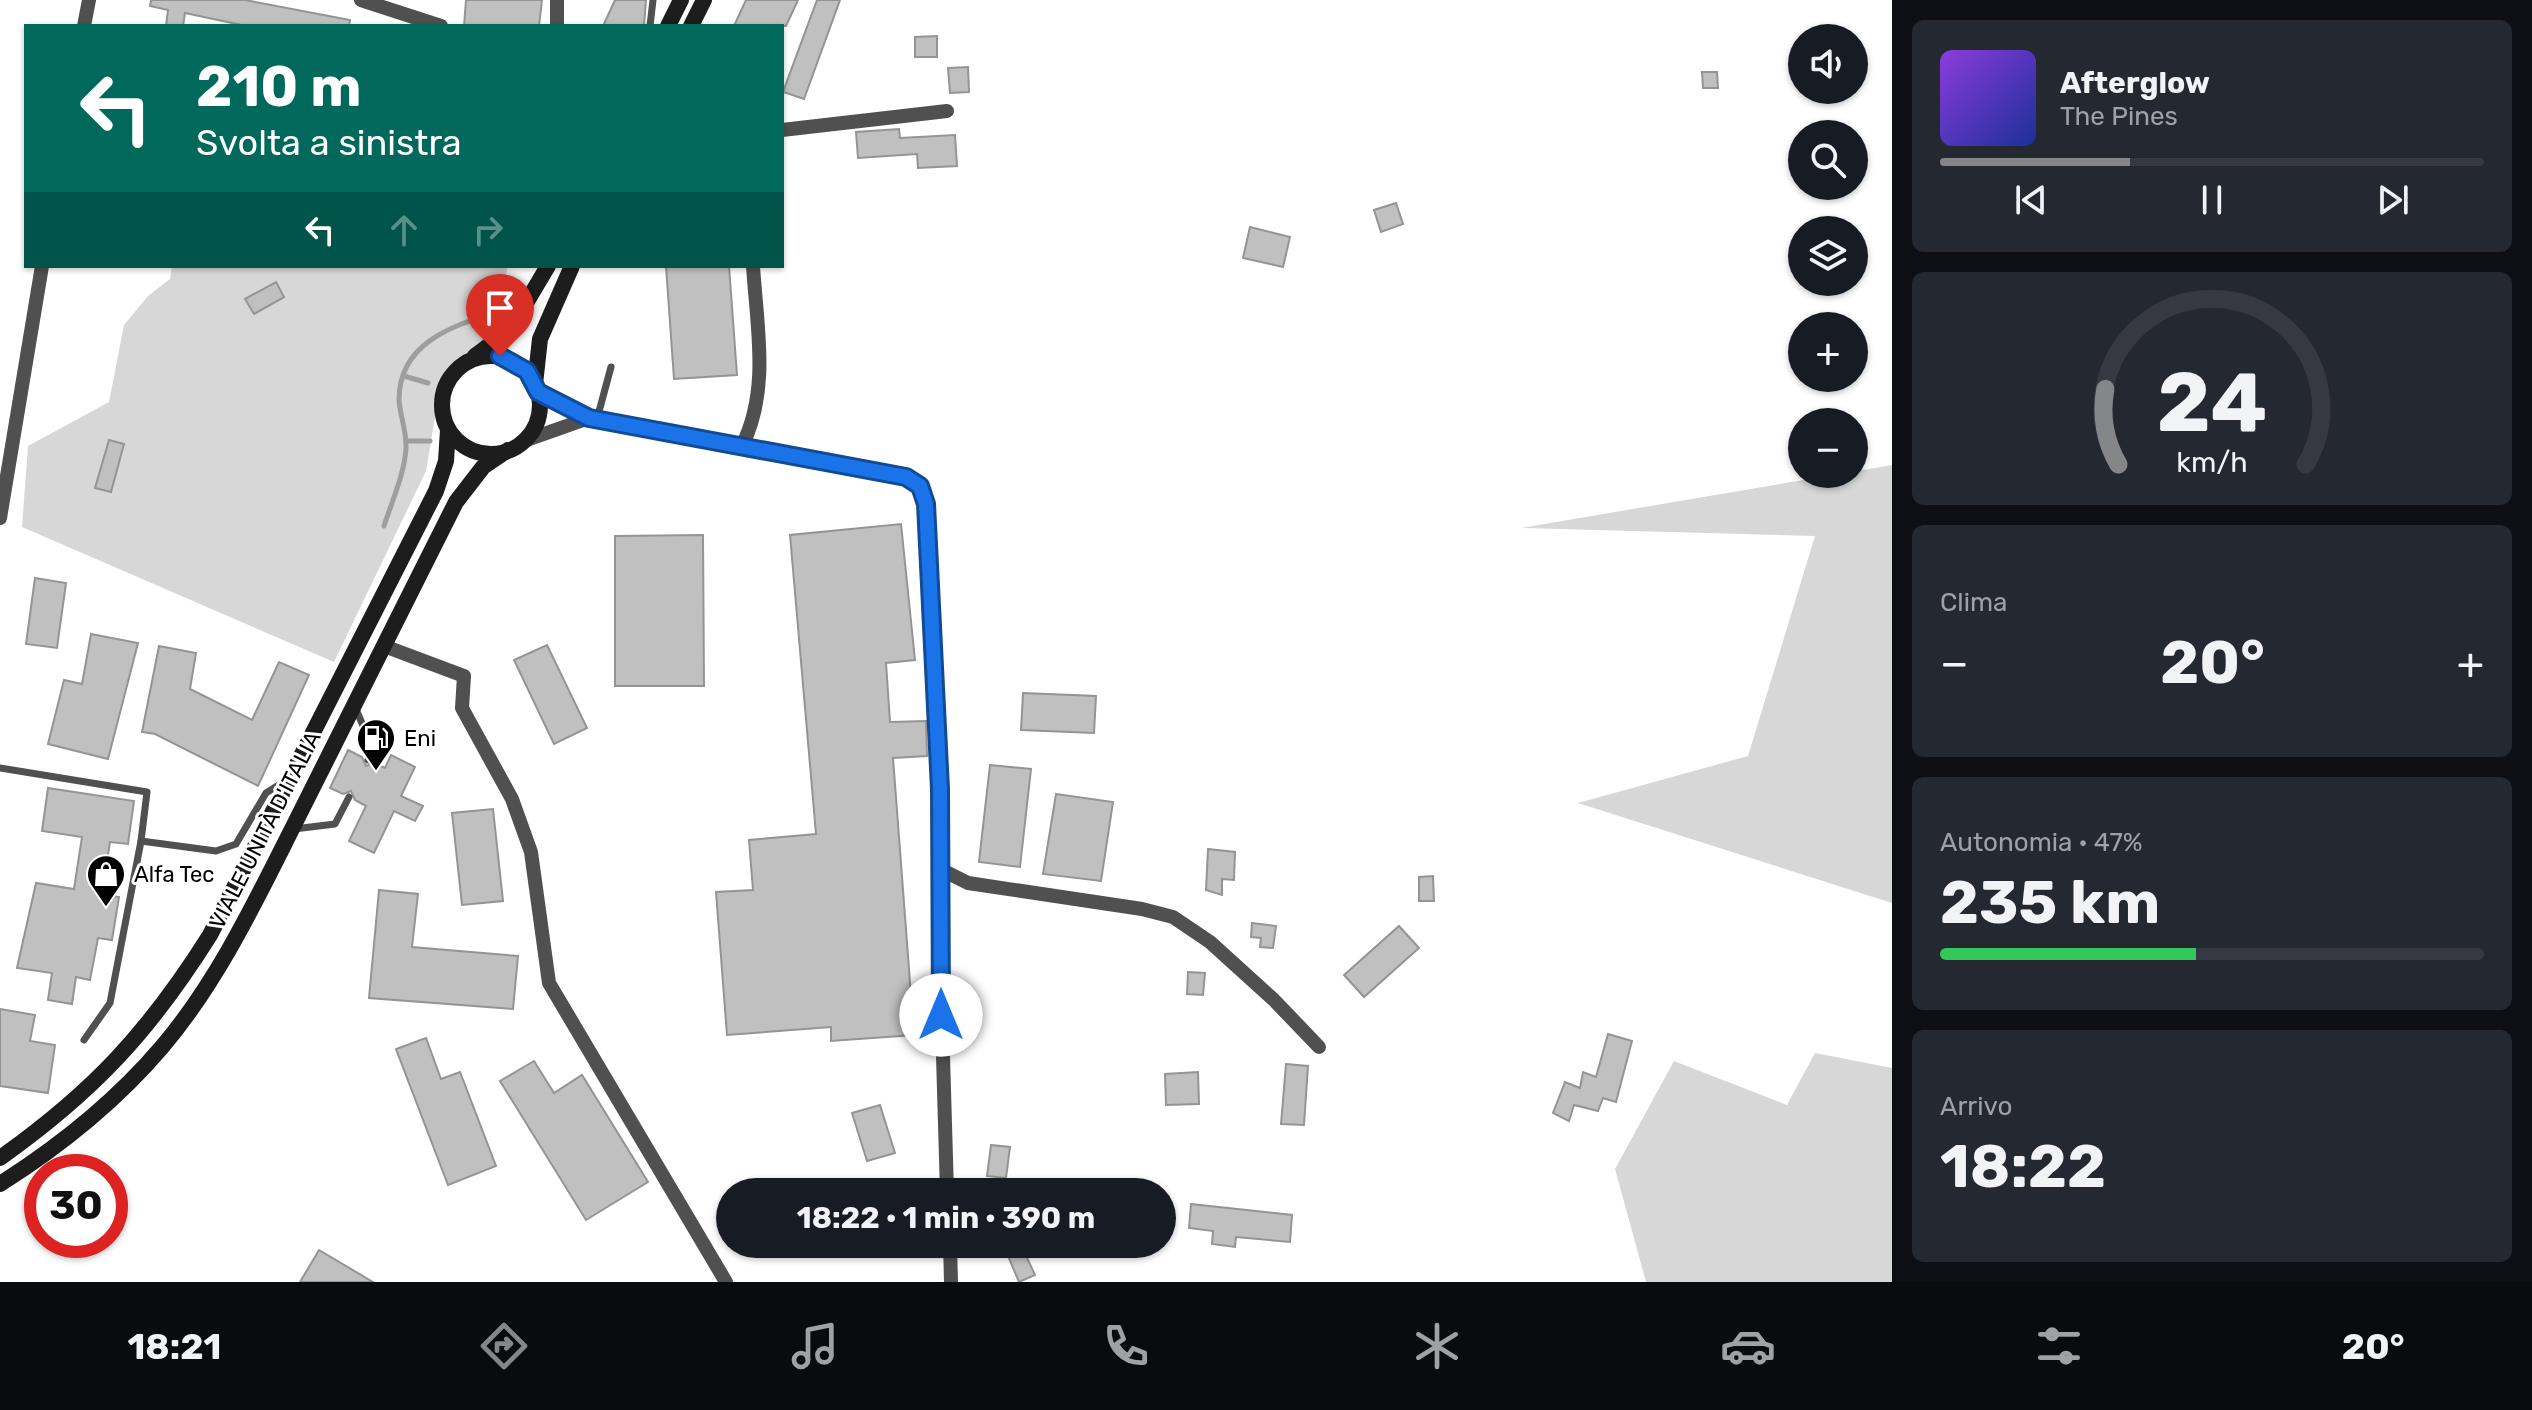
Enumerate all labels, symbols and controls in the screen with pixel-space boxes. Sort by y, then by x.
map controls [1788,24,1868,488]
button: sound [1788,24,1868,104]
text: 210 m [196,54,362,120]
icon: left [64,56,168,160]
text: Afterglow [2060,65,2210,101]
text: The Pines [2060,101,2178,132]
button: search [1788,120,1868,200]
text: Svolta a sinistra [196,121,462,164]
icon: previous [2009,178,2053,222]
icon: pause [2190,178,2234,222]
icon: next [2371,178,2415,222]
icon: left [298,208,342,252]
icon: ahead [382,208,426,252]
icon: right [466,208,510,252]
button: layers [1788,216,1868,296]
pin [466,274,534,356]
icon: arrive [478,286,522,330]
button: + [1788,312,1868,392]
text: 24 [2157,352,2267,451]
button: − [1788,408,1868,488]
text: km/h [2176,445,2248,479]
text: Clima [1940,587,2007,618]
text: 20° [2160,627,2265,698]
text: − [1940,637,1969,689]
text: + [2457,637,2484,689]
fuel station icon: Eni [355,717,397,772]
place label: Eni [404,725,436,752]
street label: VIALE UNITÀ D'ITALIA [203,726,327,934]
text: Autonomia · 47% [1940,827,2143,858]
shop icon: Alfa Tec [85,853,127,908]
place label: Alfa Tec [134,861,214,888]
text: 235 km [1940,867,2160,938]
position arrow [899,973,983,1057]
text: Arrivo [1940,1091,2012,1122]
text: 18:22 [1940,1131,2106,1202]
speed limit sign: 30 [24,1154,128,1258]
text: 18:22 · 1 min · 390 m [797,1200,1095,1236]
icon: directions [476,1318,532,1374]
icon: music [787,1318,843,1374]
icon: phone [1098,1318,1154,1374]
icon: climate [1409,1318,1465,1374]
icon: car [1720,1318,1776,1374]
icon: filters [2031,1318,2087,1374]
text: 18:21 [127,1325,222,1368]
text: 20° [2342,1325,2404,1368]

